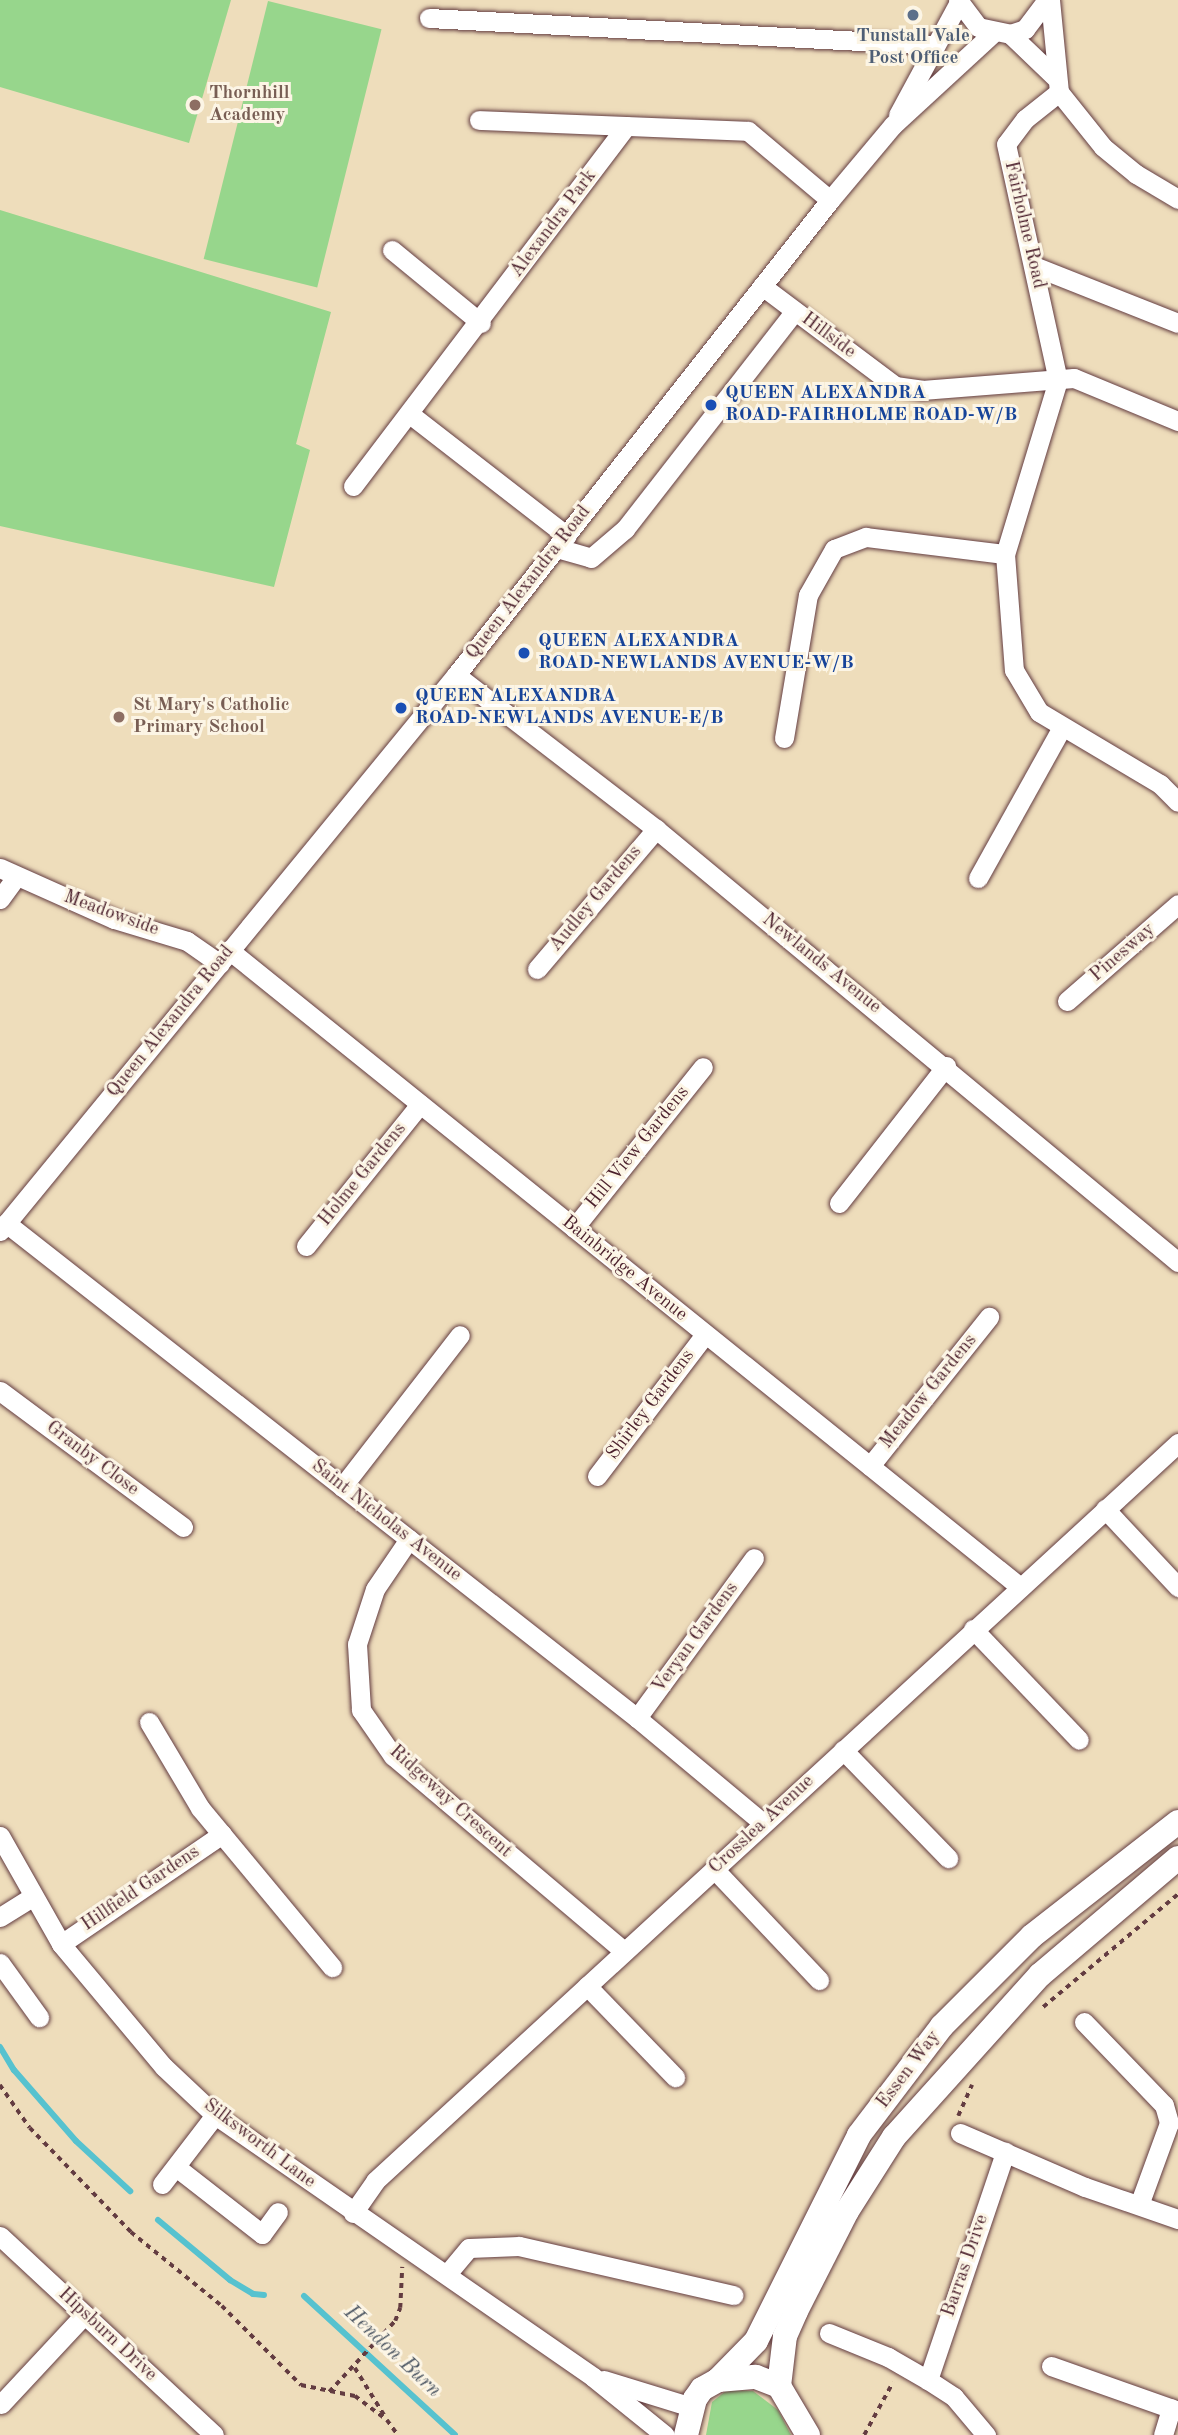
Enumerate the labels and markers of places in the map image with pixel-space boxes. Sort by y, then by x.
marker: Tunstall Vale Post Office [905,7,921,23]
place label: Tunstall Vale Post Office [856,26,970,70]
place label: Thornhill Academy [209,83,290,127]
marker: Thornhill Academy [187,97,203,113]
place label: QUEEN ALEXANDRA ROAD-FAIRHOLME ROAD-W/B [725,383,1017,427]
marker: QUEEN ALEXANDRA ROAD-FAIRHOLME ROAD-W/B [703,397,719,413]
place label: QUEEN ALEXANDRA ROAD-NEWLANDS AVENUE-W/B [538,631,854,675]
marker: QUEEN ALEXANDRA ROAD-NEWLANDS AVENUE-W/B [516,645,532,661]
place label: QUEEN ALEXANDRA ROAD-NEWLANDS AVENUE-E/B [415,686,723,730]
place label: St Mary's Catholic Primary School [133,695,290,739]
marker: QUEEN ALEXANDRA ROAD-NEWLANDS AVENUE-E/B [393,700,409,716]
marker: St Mary's Catholic Primary School [111,709,127,725]

